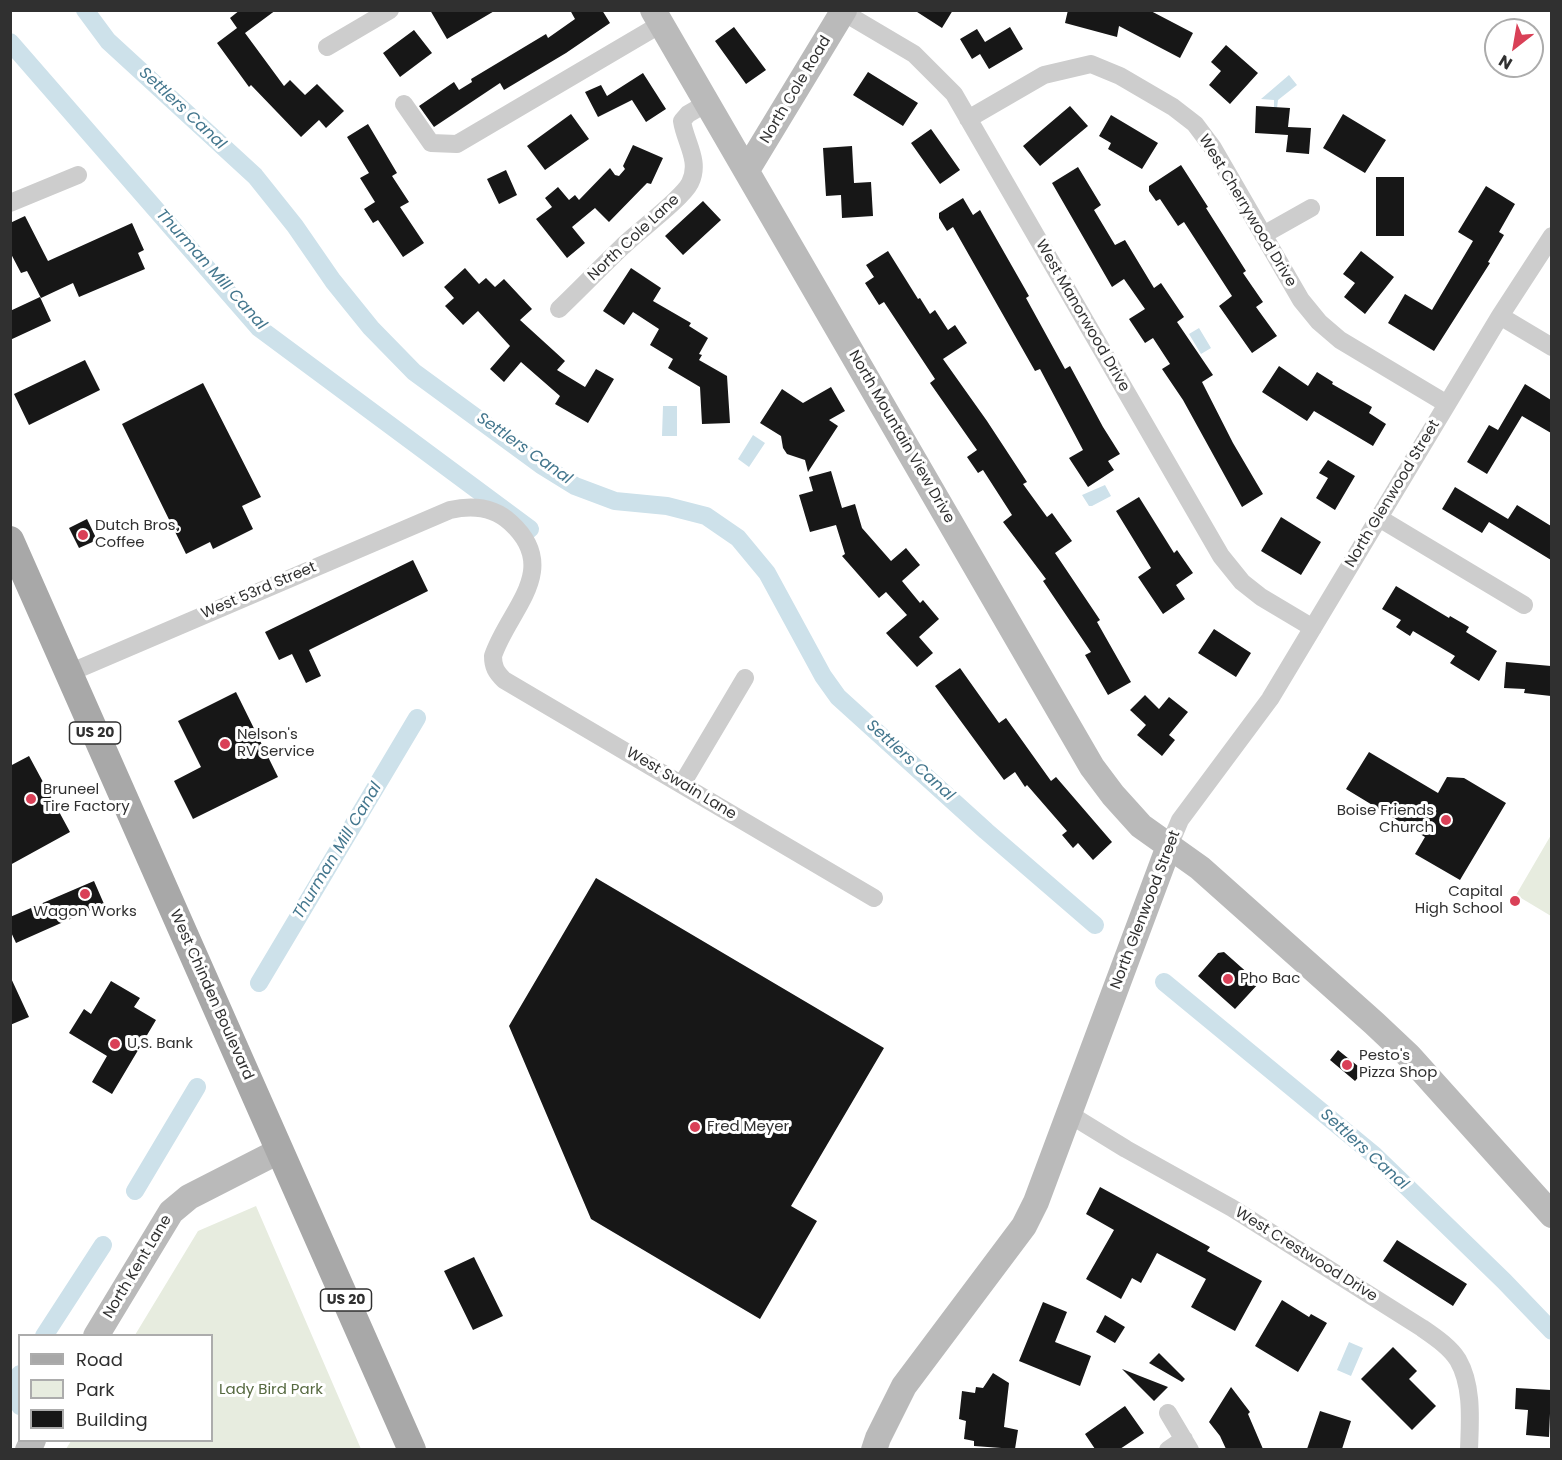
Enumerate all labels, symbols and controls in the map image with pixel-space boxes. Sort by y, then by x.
north arrow [1484,18,1544,78]
street label: North Cole Road [757,33,835,147]
text: N [1494,49,1517,75]
water label: Settlers Canal [135,64,229,154]
street label: West Cherrywood Drive [1194,132,1300,290]
street label: North Cole Lane [585,191,683,285]
water label: Thurman Mill Canal [152,206,270,334]
street label: West Manorwood Drive [1031,237,1133,395]
street label: North Mountain View Drive [844,347,958,527]
water label: Settlers Canal [473,409,575,489]
street label: North Glenwood Street [1342,417,1444,571]
place label: Dutch Bros. Coffee [95,517,179,552]
marker: Dutch Bros. Coffee [76,528,90,542]
street label: West 53rd Street [199,559,319,623]
water label: Settlers Canal [862,716,958,806]
road number: US 20 [70,722,121,744]
place label: Nelson's RV Service [237,726,314,761]
marker: Nelson's RV Service [218,737,232,751]
street label: West Swain Lane [623,744,739,824]
water label: Thurman Mill Canal [290,779,386,923]
place label: Bruneel Tire Factory [43,781,130,816]
marker: Bruneel Tire Factory [24,792,38,806]
place label: Boise Friends Church [1337,802,1434,837]
marker: Boise Friends Church [1439,813,1453,827]
street label: North Glenwood Street [1107,828,1185,992]
place label: Capital High School [1415,883,1503,918]
marker: Wagon Works [78,887,92,901]
marker: Capital High School [1508,894,1522,908]
place label: Wagon Works [33,903,137,921]
street label: West Chinden Boulevard [165,907,257,1083]
place label: Pho Bac [1240,970,1300,988]
marker: Pho Bac [1221,972,1235,986]
place label: U.S. Bank [127,1035,193,1053]
marker: U.S. Bank [108,1037,122,1051]
place label: Pesto's Pizza Shop [1359,1047,1437,1082]
marker: Pesto's Pizza Shop [1340,1058,1354,1072]
water label: Settlers Canal [1316,1105,1412,1195]
place label: Fred Meyer [707,1118,789,1136]
marker: Fred Meyer [688,1120,702,1134]
street label: West Crestwood Drive [1232,1204,1380,1306]
street label: North Kent Lane [100,1212,176,1322]
road number: US 20 [320,1289,372,1311]
legend [18,1334,213,1442]
text: Road [76,1347,123,1372]
text: Park [76,1377,115,1402]
park label: Lady Bird Park [219,1381,323,1399]
text: Building [76,1407,148,1432]

